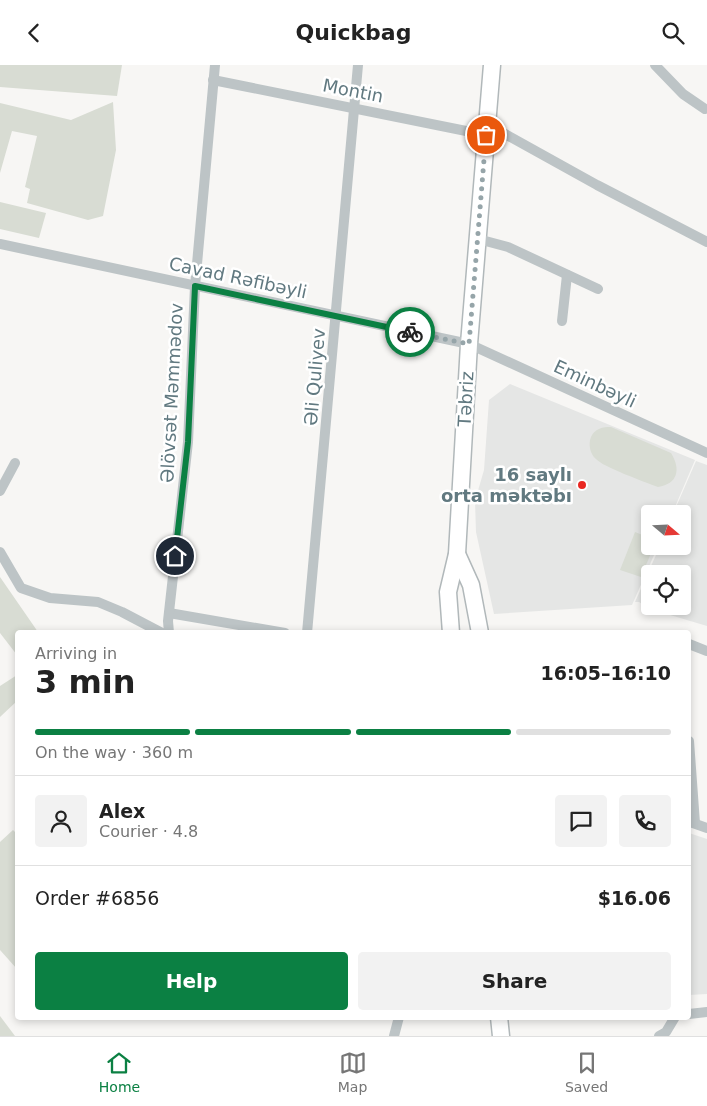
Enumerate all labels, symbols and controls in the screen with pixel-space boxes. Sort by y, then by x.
icon: back [20,19,48,47]
icon: search [659,19,687,47]
text: Quickbag [296,20,411,45]
street label: Montin [321,74,385,107]
pin [465,114,507,156]
icon: bag [472,121,500,149]
street label: Cavad Rəfibəyli [167,253,309,302]
street label: Əlövsət Məmmədov [156,302,187,483]
courier [385,307,435,357]
icon: bike [396,318,424,346]
street label: Əli Quliyev [300,327,329,427]
street label: Eminbəyli [551,355,640,412]
street label: Təbriz [454,371,477,428]
place label: 16 saylı orta məktəbı [441,464,572,506]
marker: 16 saylı orta məktəbı [576,479,588,491]
north arrow [641,505,691,555]
map controls [641,505,691,615]
pin [154,535,196,577]
icon: home [161,542,189,570]
button: locate [641,565,691,615]
text: Arriving in [35,644,117,663]
text: 16:05–16:10 [541,662,671,684]
text: 3 min [35,663,136,701]
text: On the way · 360 m [35,743,193,762]
button: person [35,795,87,847]
button: chat [555,795,607,847]
button: phone [619,795,671,847]
text: Alex [99,800,145,822]
text: Courier · 4.8 [99,822,198,841]
text: Order #6856 [35,887,159,909]
text: $16.06 [598,887,671,909]
button: Help [35,952,348,1010]
button: Share [358,952,671,1010]
tab: Home [99,1049,140,1095]
tab: Map [338,1049,367,1095]
tab: Saved [565,1049,608,1095]

